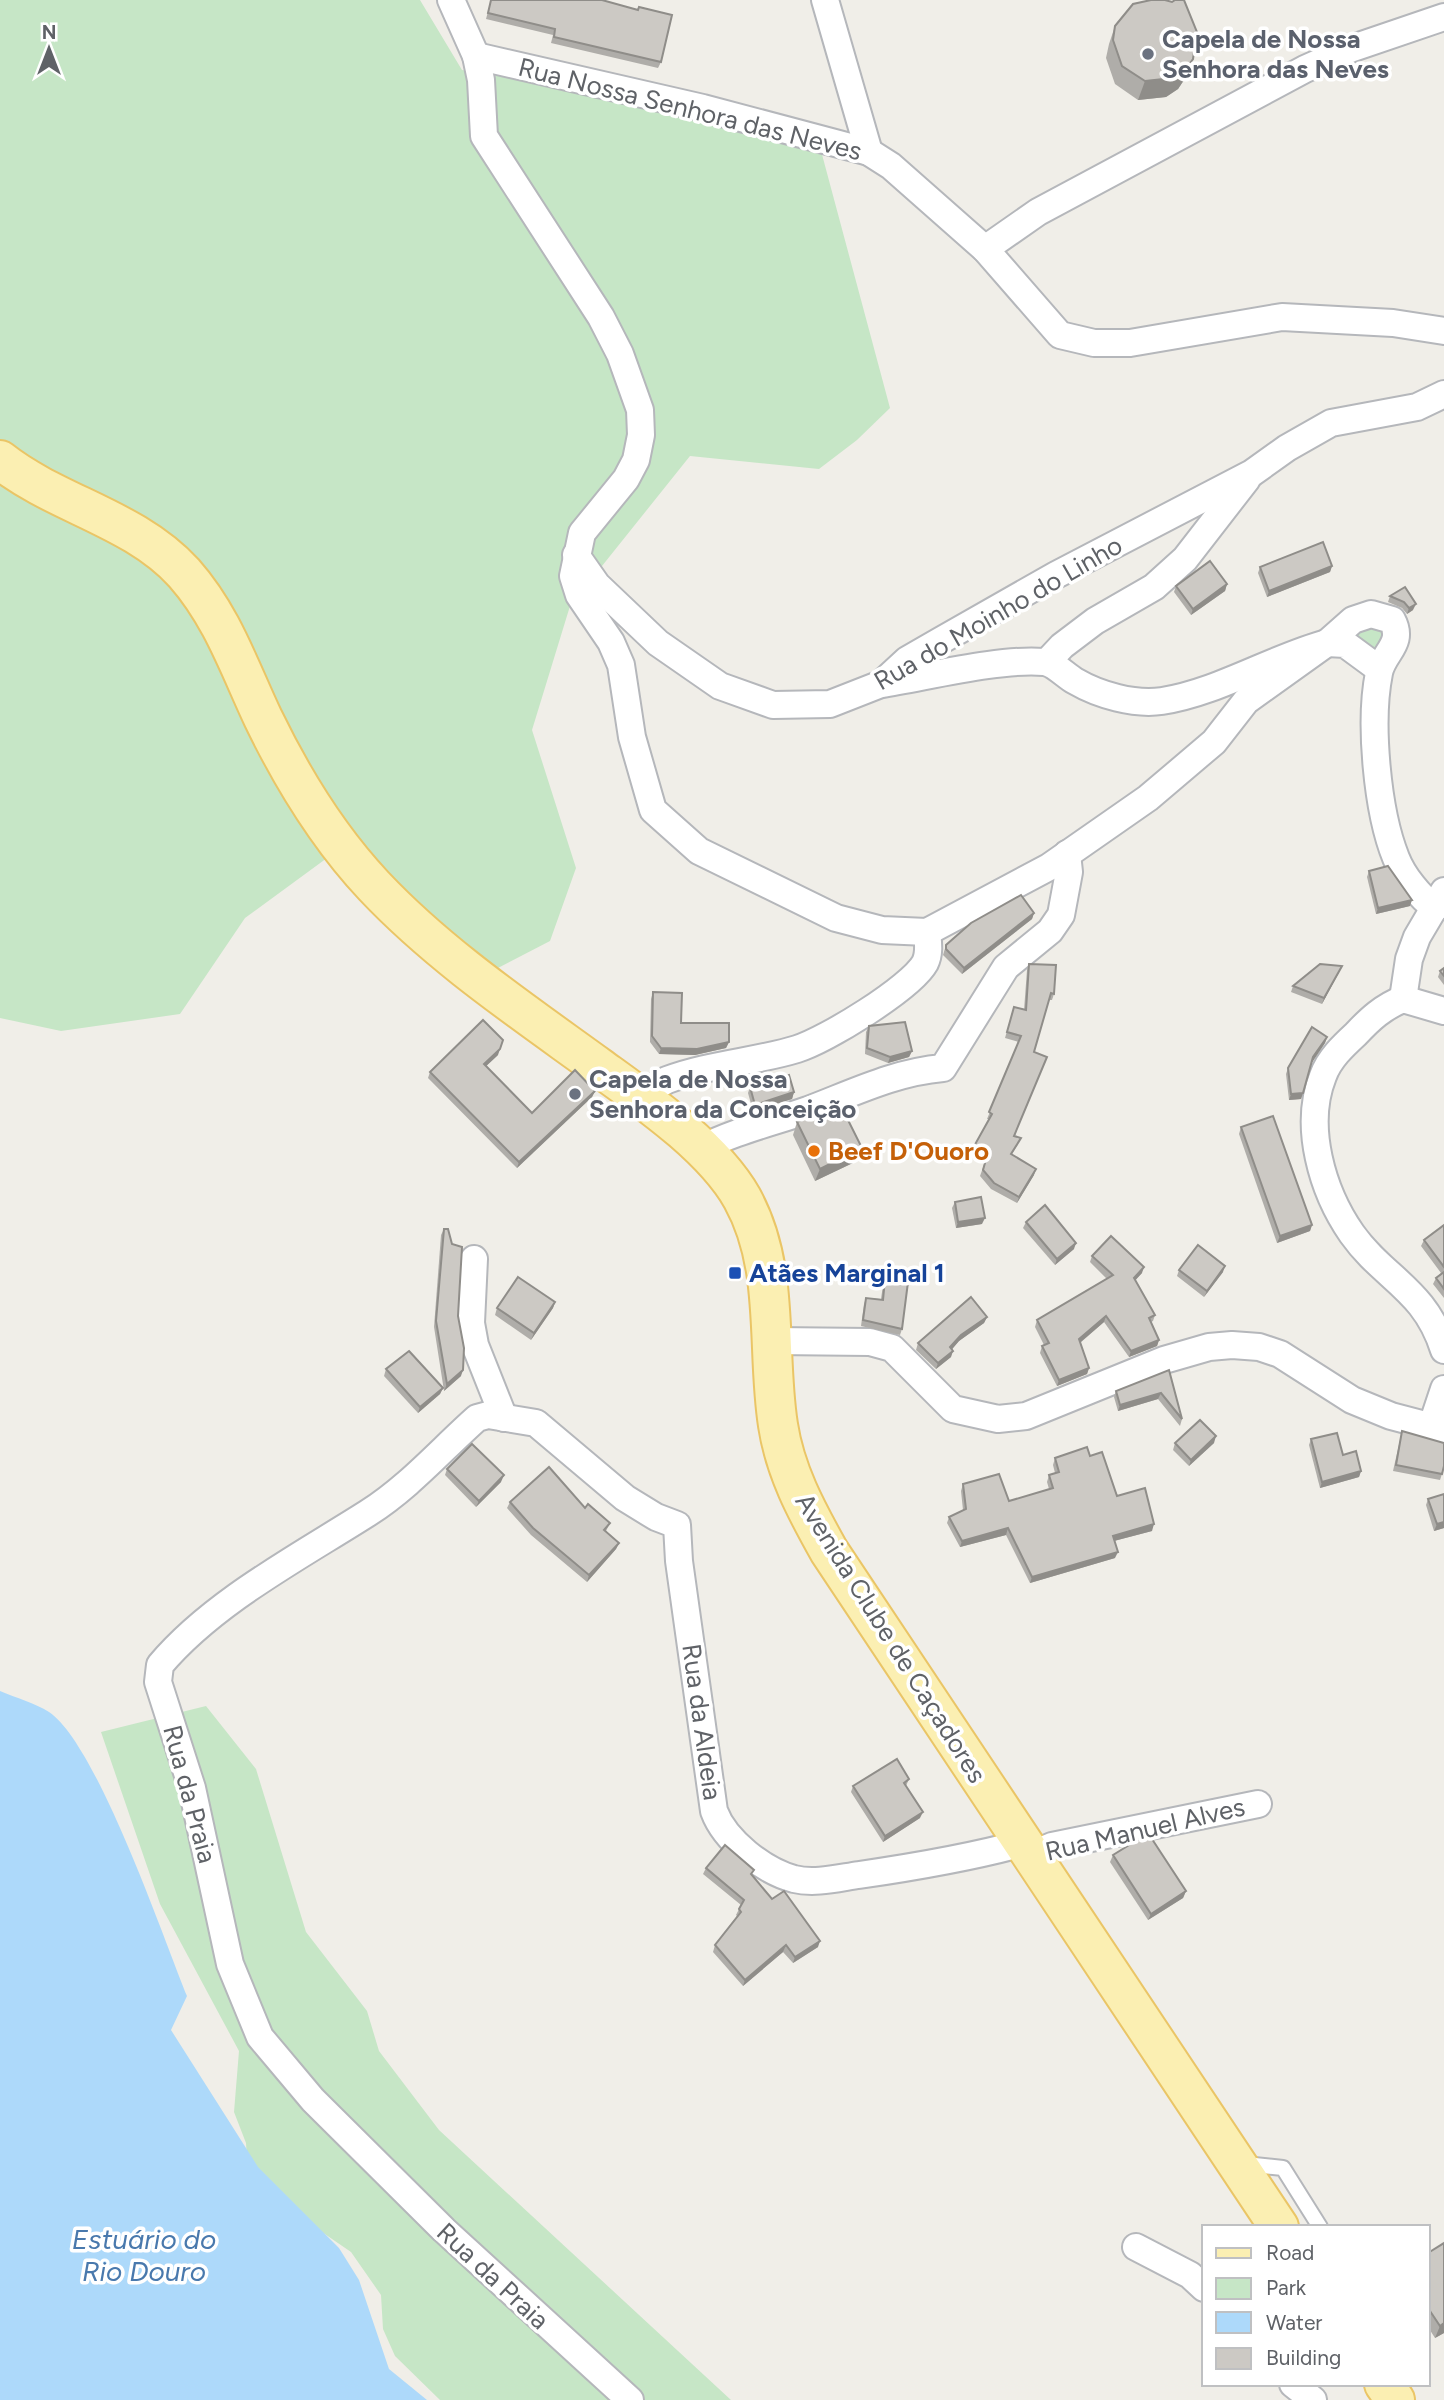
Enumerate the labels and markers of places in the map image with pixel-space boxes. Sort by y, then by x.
place label: Capela de Nossa Senhora das Neves [1162,23,1389,85]
marker: Capela de Nossa Senhora das Neves [1140,46,1156,62]
place label: Capela de Nossa Senhora da Conceição [589,1063,856,1125]
marker: Capela de Nossa Senhora da Conceição [567,1086,583,1102]
place label: Beef D'Ouoro [828,1135,989,1167]
marker: Beef D'Ouoro [806,1143,822,1159]
place label: Atães Marginal 1 [749,1257,945,1289]
marker: Atães Marginal 1 [727,1265,743,1281]

